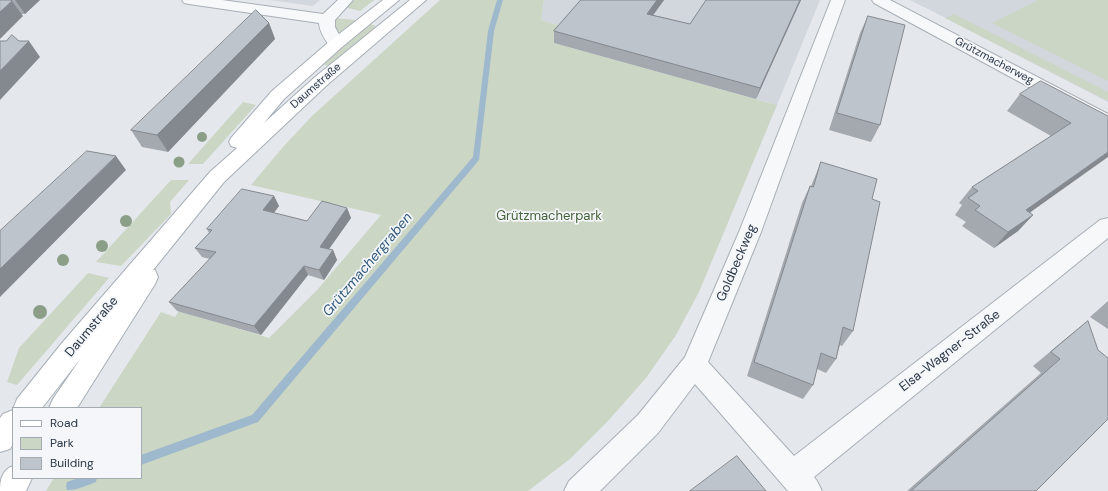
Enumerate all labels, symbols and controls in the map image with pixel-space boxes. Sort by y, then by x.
street label: Grützmacherweg [952,35,1036,87]
street label: Daumstraße [288,60,344,112]
park label: Grützmacherpark [496,209,602,225]
water label: Grützmachergraben [320,210,416,320]
street label: Goldbeckweg [714,222,760,304]
street label: Daumstraße [62,294,122,360]
street label: Elsa-Wagner-Straße [896,307,1004,395]
legend [12,407,142,479]
text: Road [50,415,78,431]
text: Park [50,435,74,451]
text: Building [50,455,94,471]

